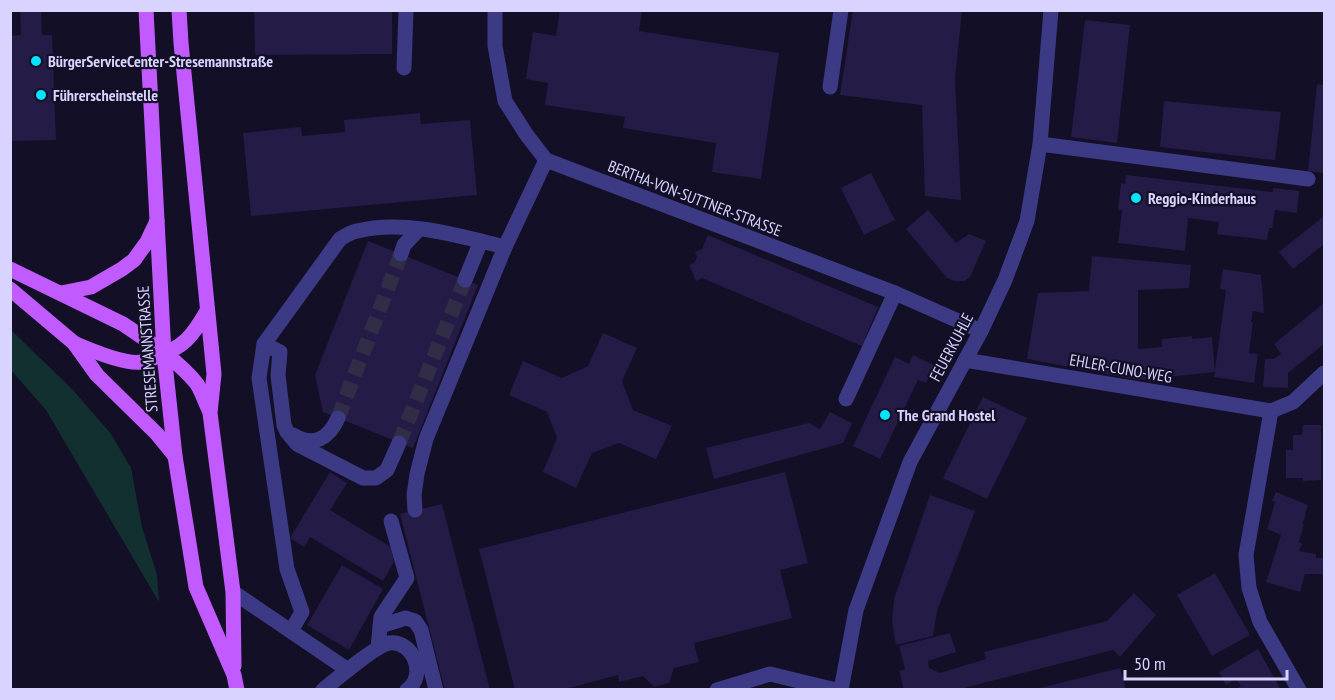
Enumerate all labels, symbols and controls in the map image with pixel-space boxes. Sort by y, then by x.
place label: BürgerServiceCenter-Stresemannstraße [48,51,273,71]
marker: BürgerServiceCenter-Stresemannstraße [29,54,43,68]
place label: Führerscheinstelle [53,85,158,105]
marker: Führerscheinstelle [34,88,48,102]
street label: BERTHA-VON-SUTTNER-STRASSE [605,156,785,240]
place label: Reggio-Kinderhaus [1148,188,1257,208]
marker: Reggio-Kinderhaus [1129,191,1143,205]
street label: STRESEMANNSTRASSE [133,285,161,413]
street label: FEUERKUHLE [925,309,977,385]
street label: EHLER-CUNO-WEG [1068,349,1174,387]
place label: The Grand Hostel [897,405,995,425]
marker: The Grand Hostel [878,408,892,422]
scale bar [1125,643,1287,681]
text: 50 m [1134,652,1166,675]

